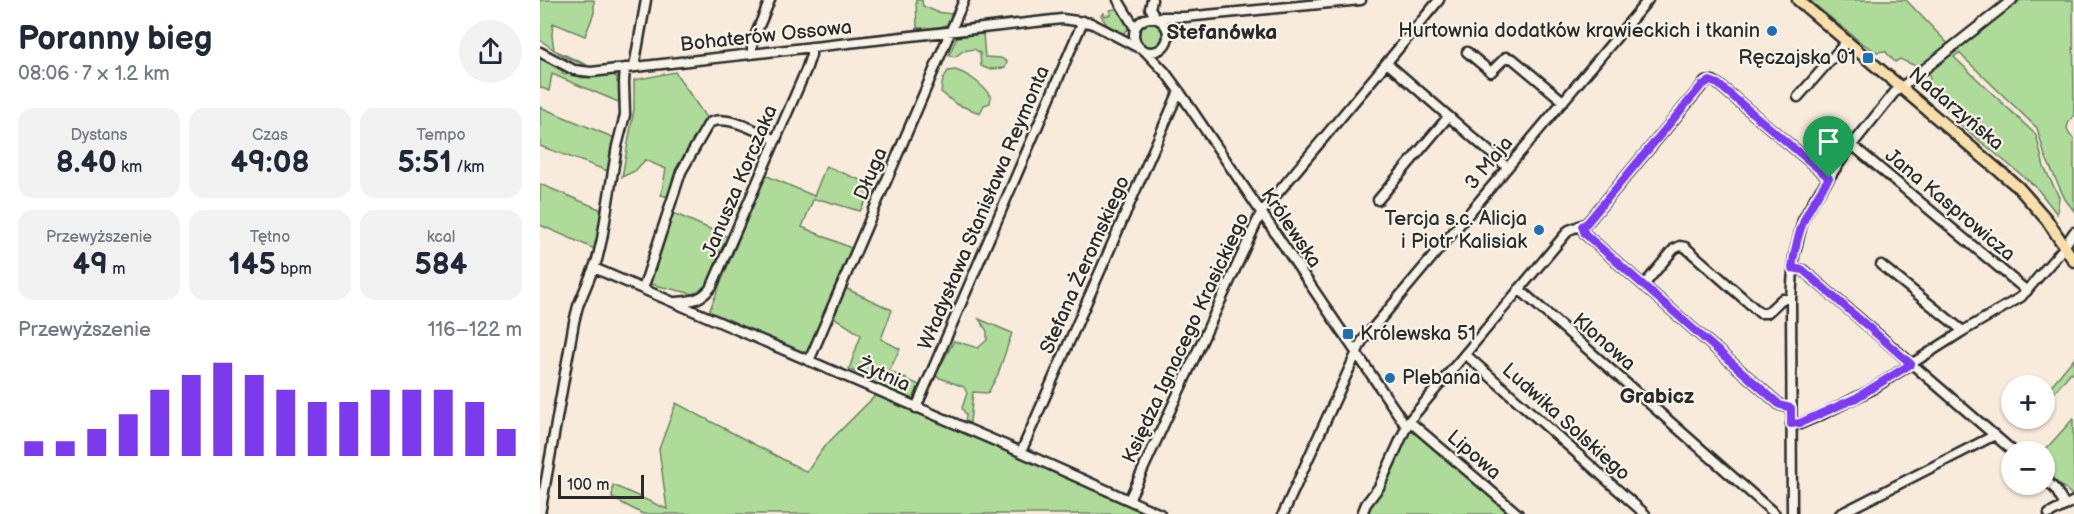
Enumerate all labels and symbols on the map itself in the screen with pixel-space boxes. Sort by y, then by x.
street label: Bohaterów Ossowa [679,15,853,57]
place label: Hurtownia dodatków krawieckich i tkanin [1398,19,1760,43]
district label: Stefanówka [1167,20,1277,45]
marker: Hurtownia dodatków krawieckich i tkanin [1765,24,1779,38]
place label: Ręczajska 01 [1738,46,1856,70]
marker: Ręczajska 01 [1861,51,1875,65]
street label: Władysława Stanisława Reymonta [913,62,1055,354]
street label: Nadarzyńska [1904,62,2008,156]
street label: Janusza Korczaka [697,101,783,261]
pin [1803,116,1854,178]
street label: 3 Maja [1460,131,1518,195]
street label: Długa [849,144,893,204]
street label: Jana Kasprowicza [1880,144,2020,266]
street label: Stefana Żeromskiego [1034,172,1135,358]
street label: Królewska [1255,183,1327,273]
place label: Tercja s.c. Alicja i Piotr Kalisiak [1384,207,1527,254]
street label: Księdza Ignacego Krasickiego [1117,209,1255,467]
marker: Tercja s.c. Alicja i Piotr Kalisiak [1532,223,1546,237]
street label: Klonowa [1568,308,1640,376]
place label: Królewska 51 [1360,322,1476,346]
marker: Królewska 51 [1341,327,1355,341]
street label: Żytnia [853,352,914,397]
street label: Ludwika Solskiego [1497,358,1635,486]
place label: Plebania [1402,366,1481,390]
marker: Plebania [1383,371,1397,385]
district label: Grabicz [1620,384,1694,409]
street label: Lipowa [1442,425,1506,485]
scale bar [558,472,644,500]

